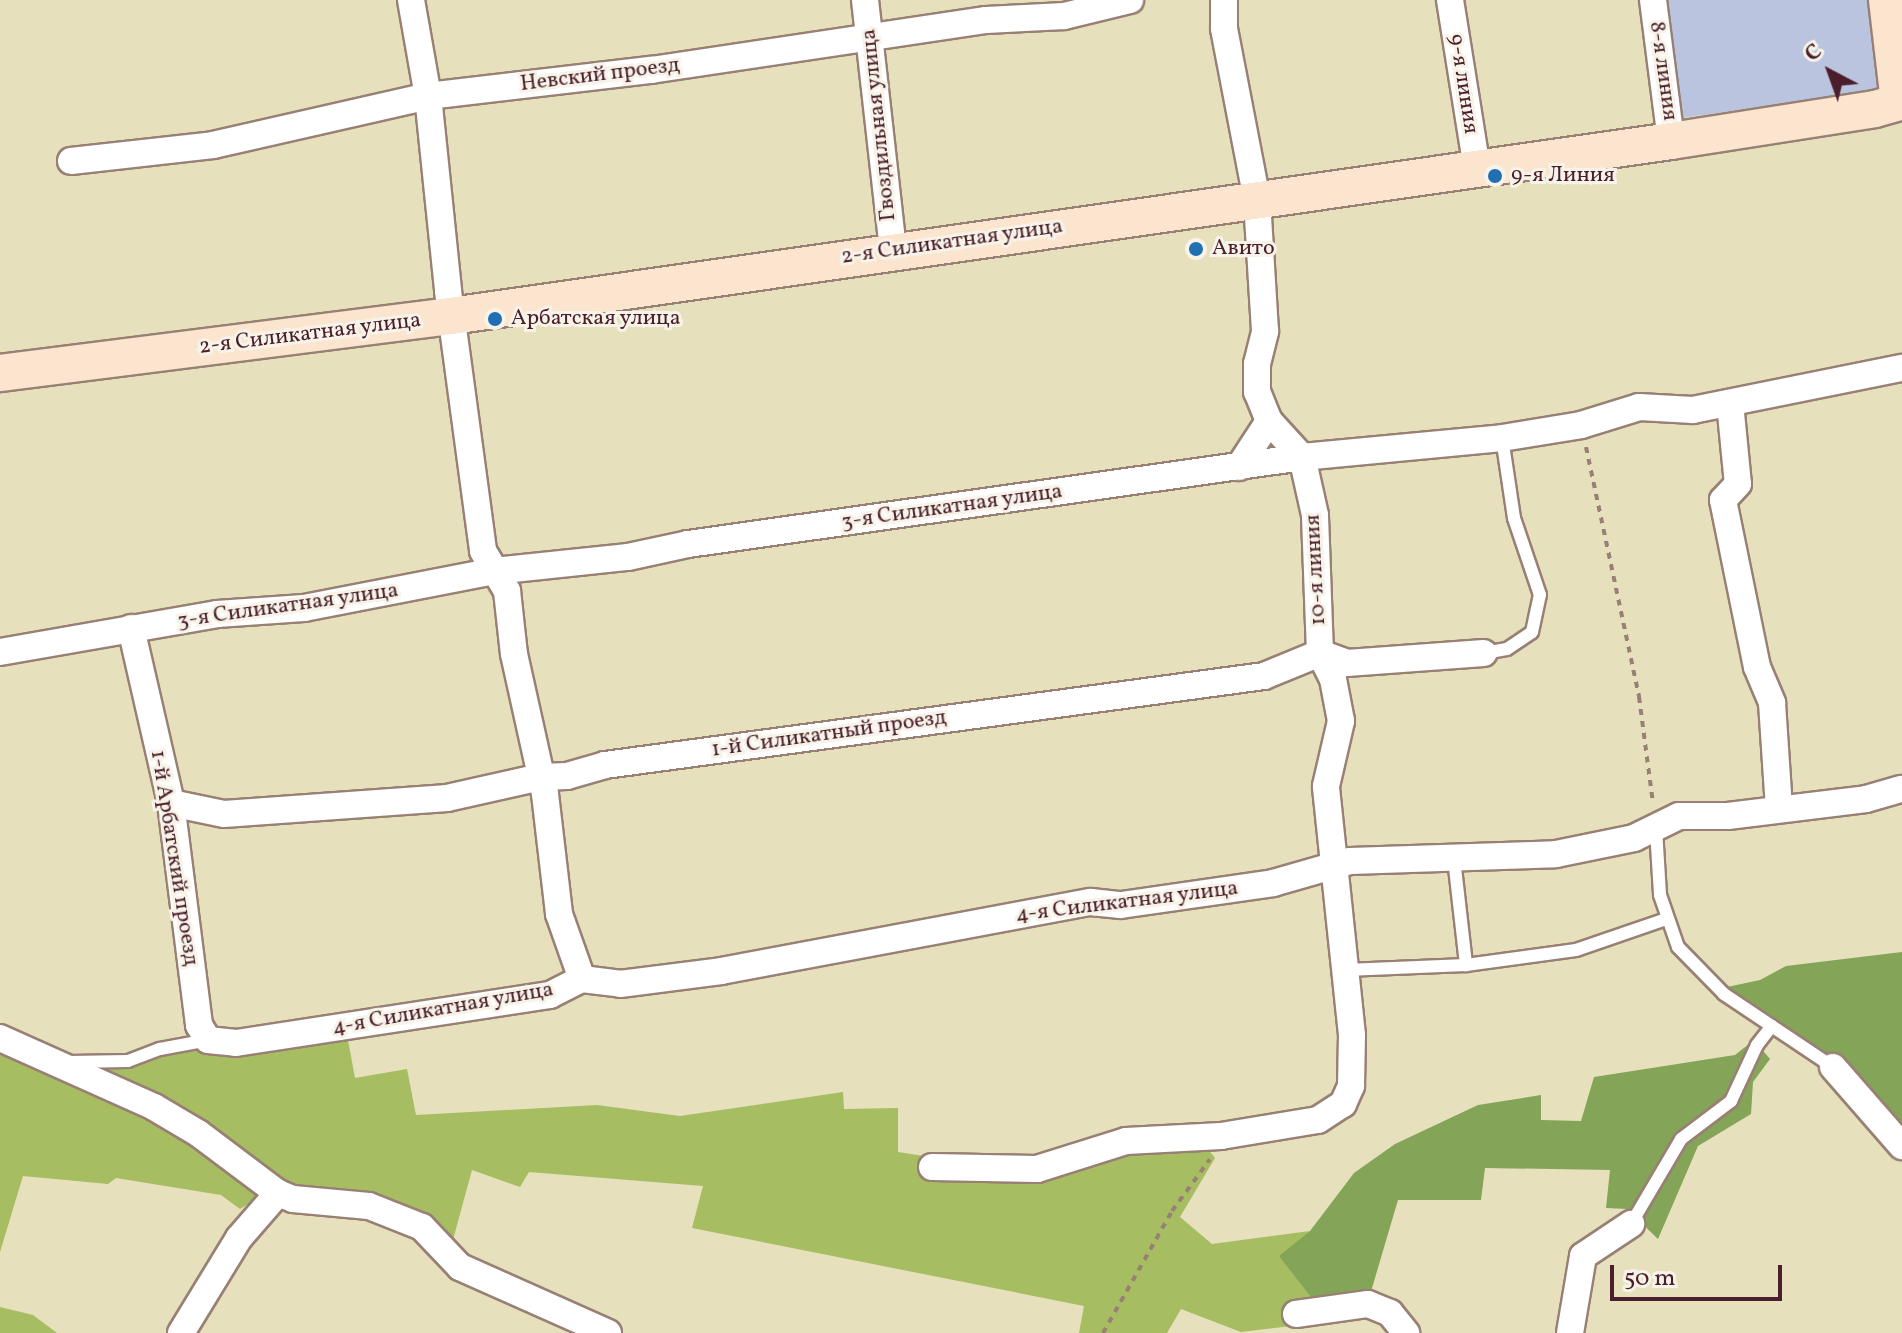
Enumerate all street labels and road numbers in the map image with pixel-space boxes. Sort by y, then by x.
street label: 8-я линия [1643,20,1683,122]
street label: Гвоздильная улица [856,27,902,223]
street label: 9-я линия [1442,32,1484,136]
street label: Невский проезд [519,52,681,98]
street label: 2-я Силикатная улица [839,213,1065,271]
street label: 2-я Силикатная улица [197,307,423,361]
street label: 3-я Силикатная улица [839,478,1065,536]
street label: 10-я линия [1300,514,1332,626]
street label: 3-я Силикатная улица [175,577,401,635]
street label: 1-й Силикатный проезд [710,704,948,764]
street label: 1-й Арбатский проезд [144,748,204,968]
street label: 4-я Силикатная улица [1014,875,1240,929]
street label: 4-я Силикатная улица [330,976,556,1042]

